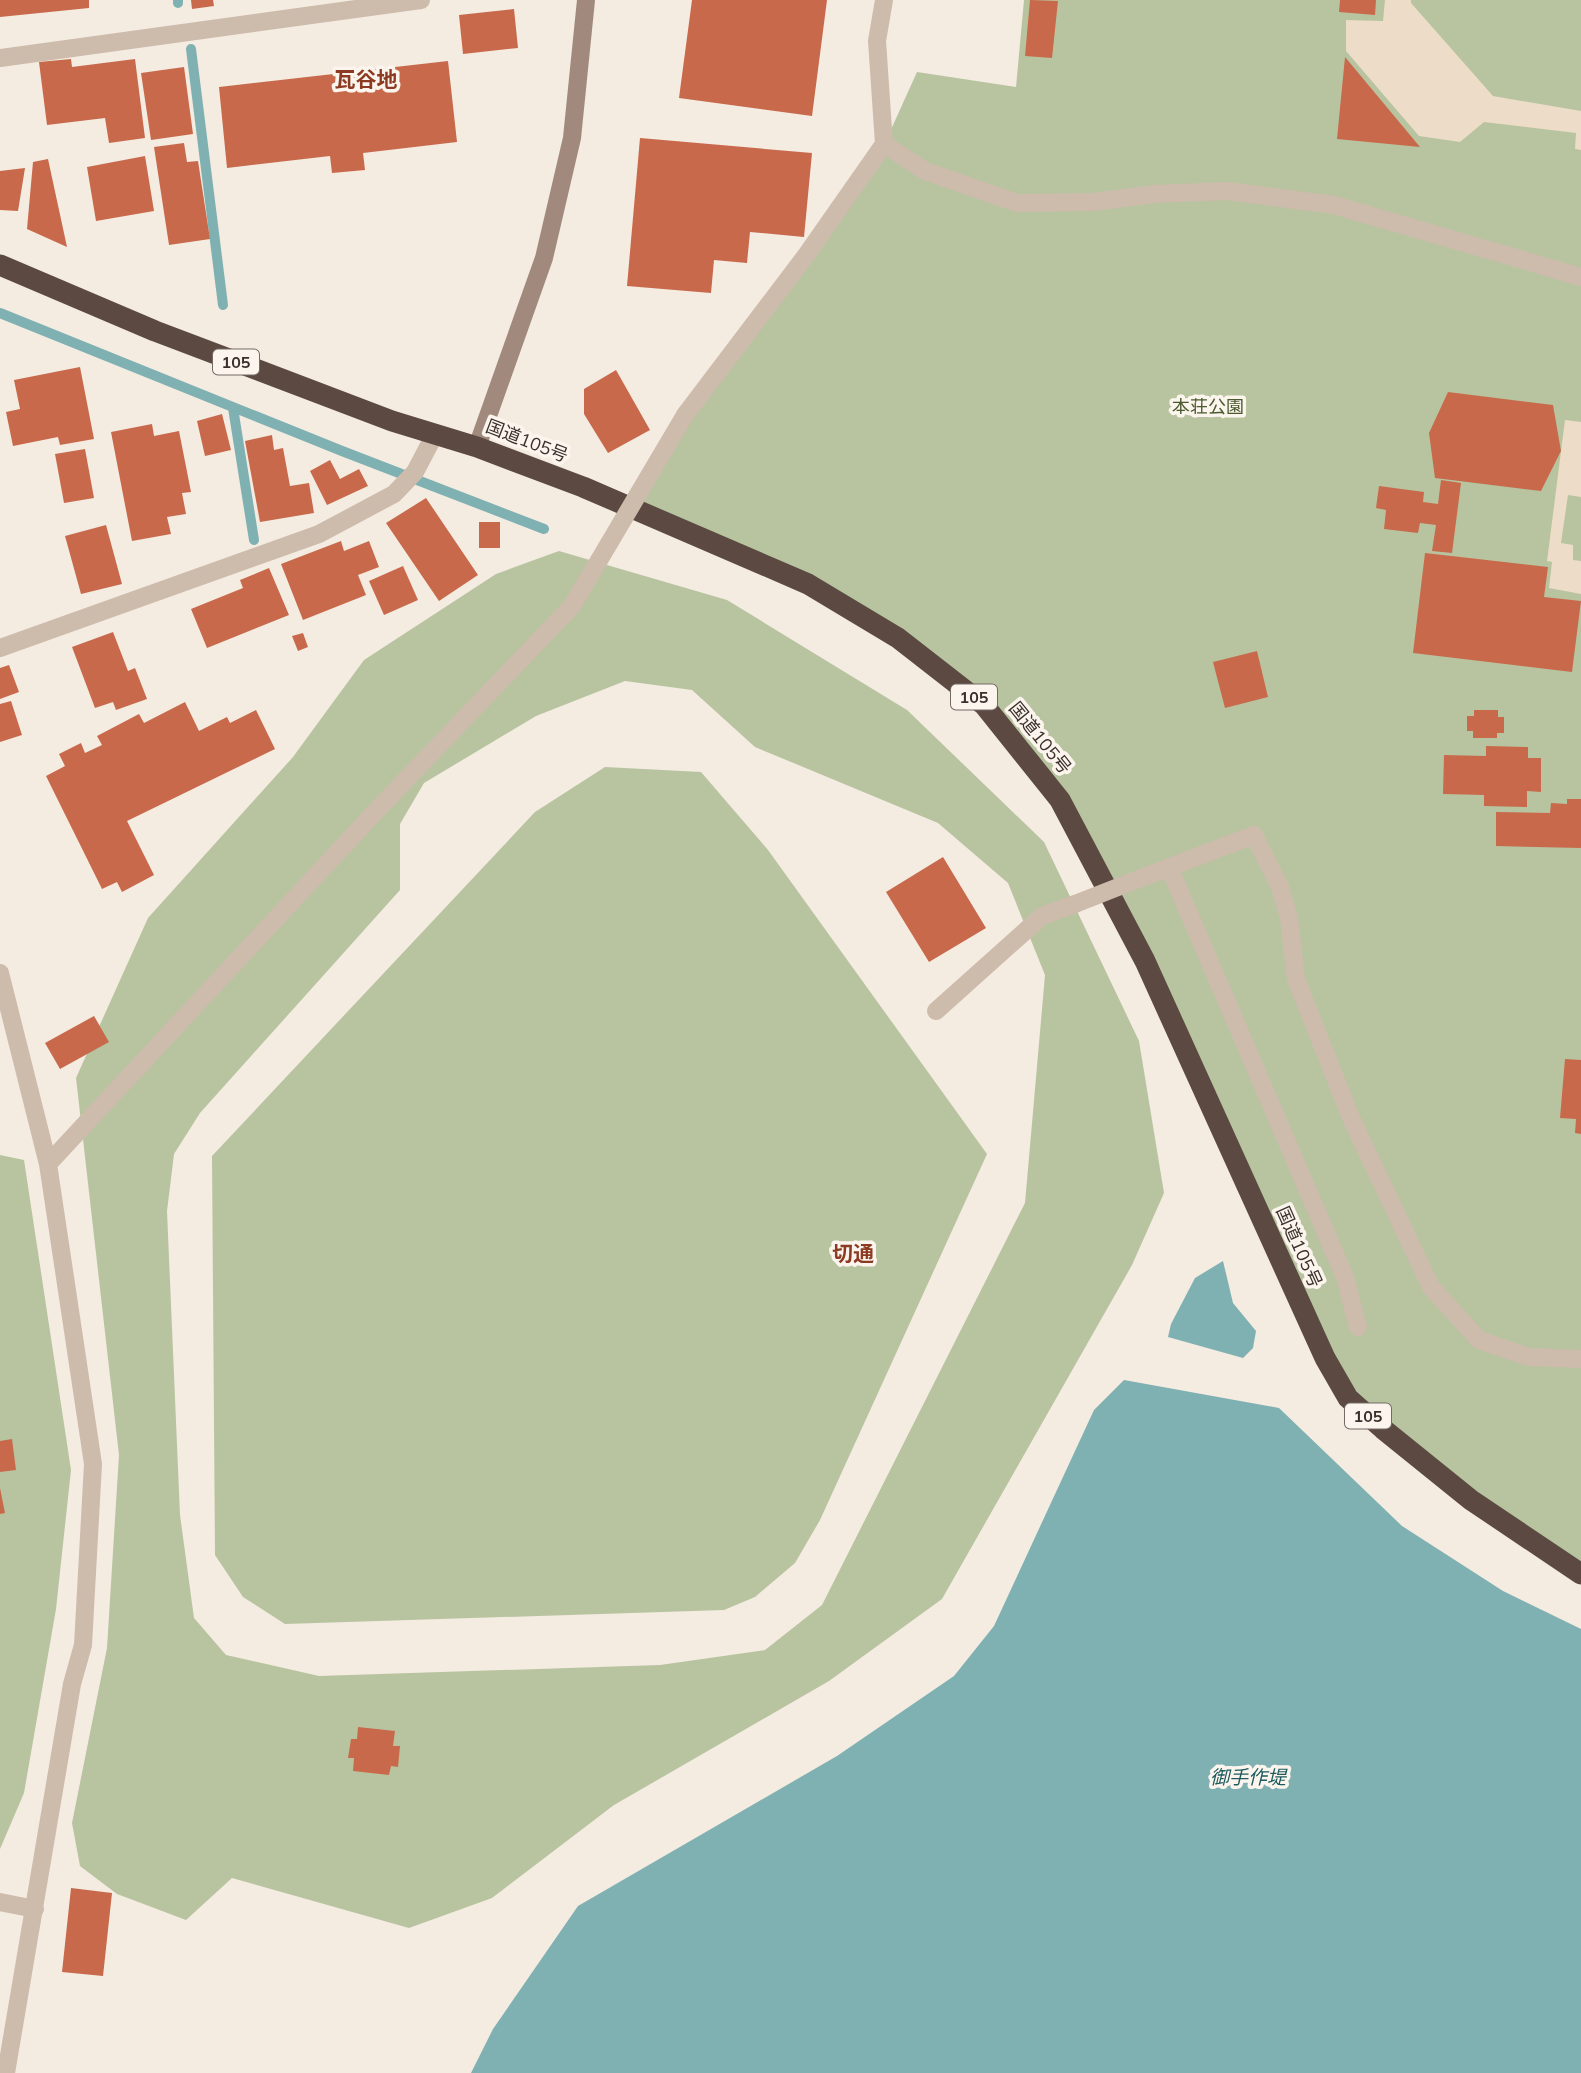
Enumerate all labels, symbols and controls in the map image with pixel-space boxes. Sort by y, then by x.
district label: 瓦谷地 [335,66,398,92]
road number: 105 [213,350,259,374]
park label: 本荘公園 [1172,395,1244,418]
street label: 国道105号 [483,414,572,467]
road number: 105 [951,684,997,710]
street label: 国道105号 [1004,697,1077,778]
street label: 国道105号 [1271,1203,1328,1291]
district label: 切通 [832,1240,874,1266]
road number: 105 [1345,1404,1391,1428]
water label: 御手作堤 [1210,1765,1288,1789]

